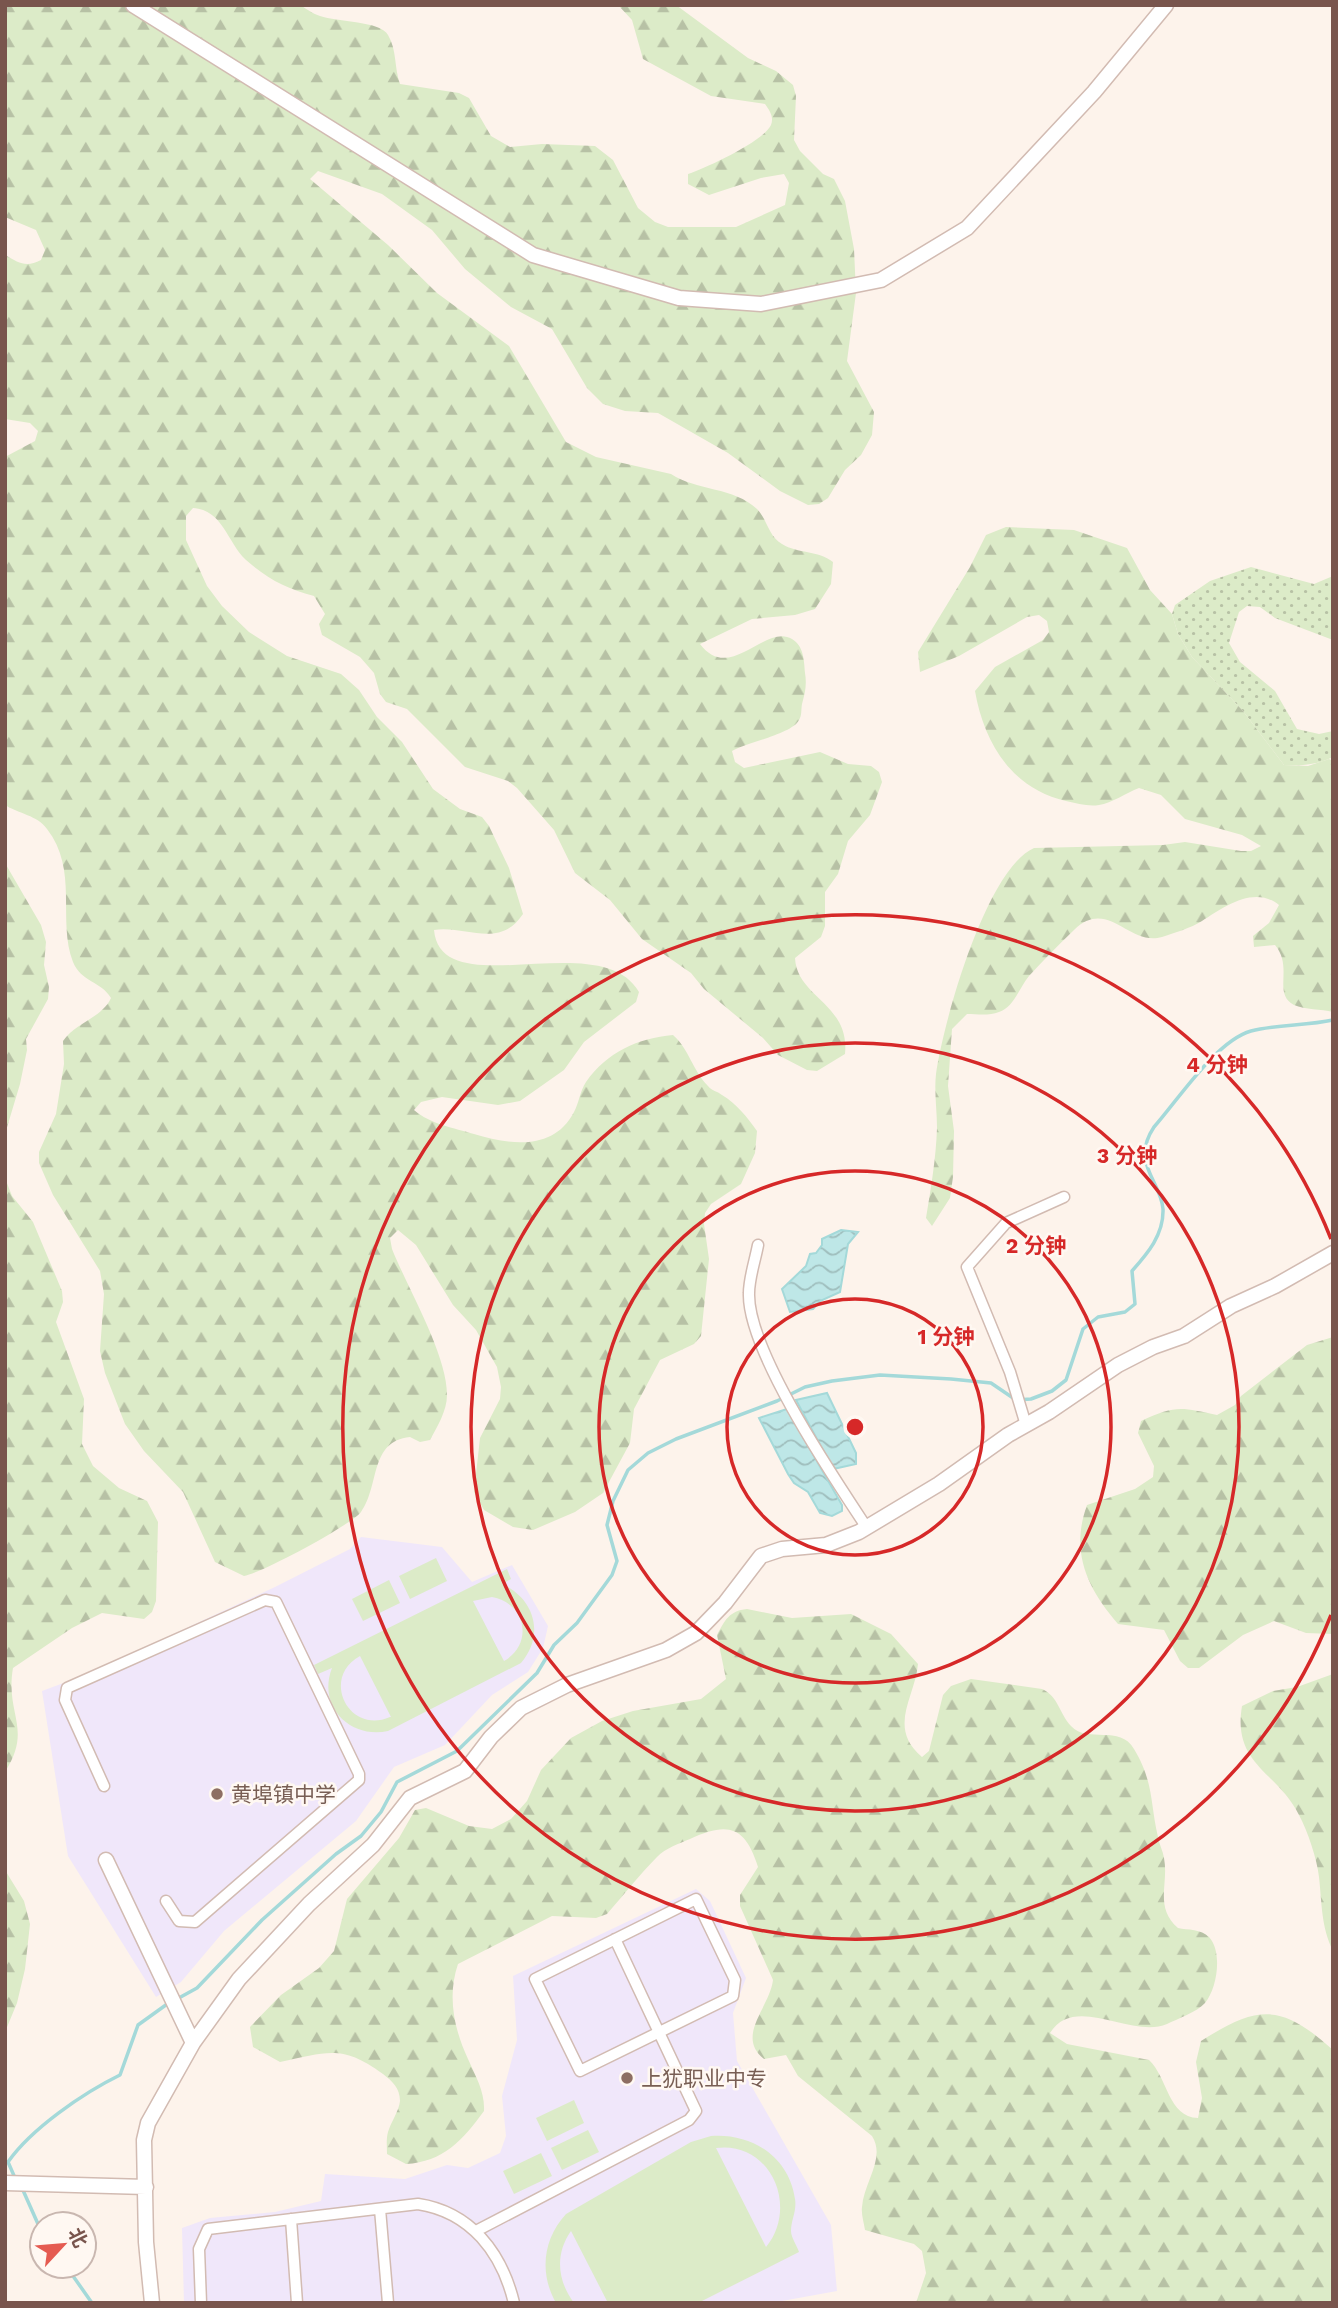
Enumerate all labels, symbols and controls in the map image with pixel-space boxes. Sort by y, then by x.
text: 4 分钟 [1186,1052,1248,1077]
text: 3 分钟 [1097,1143,1157,1168]
text: 2 分钟 [1006,1233,1066,1258]
text: 1 分钟 [917,1324,975,1349]
centre of rings [843,1415,867,1439]
place label: 黄埠镇中学 [231,1782,336,1807]
marker: 黄埠镇中学 [209,1786,225,1802]
place label: 上犹职业中专 [641,2066,767,2091]
marker: 上犹职业中专 [619,2070,635,2086]
north arrow [28,2210,98,2280]
text: 北 [63,2224,92,2251]

